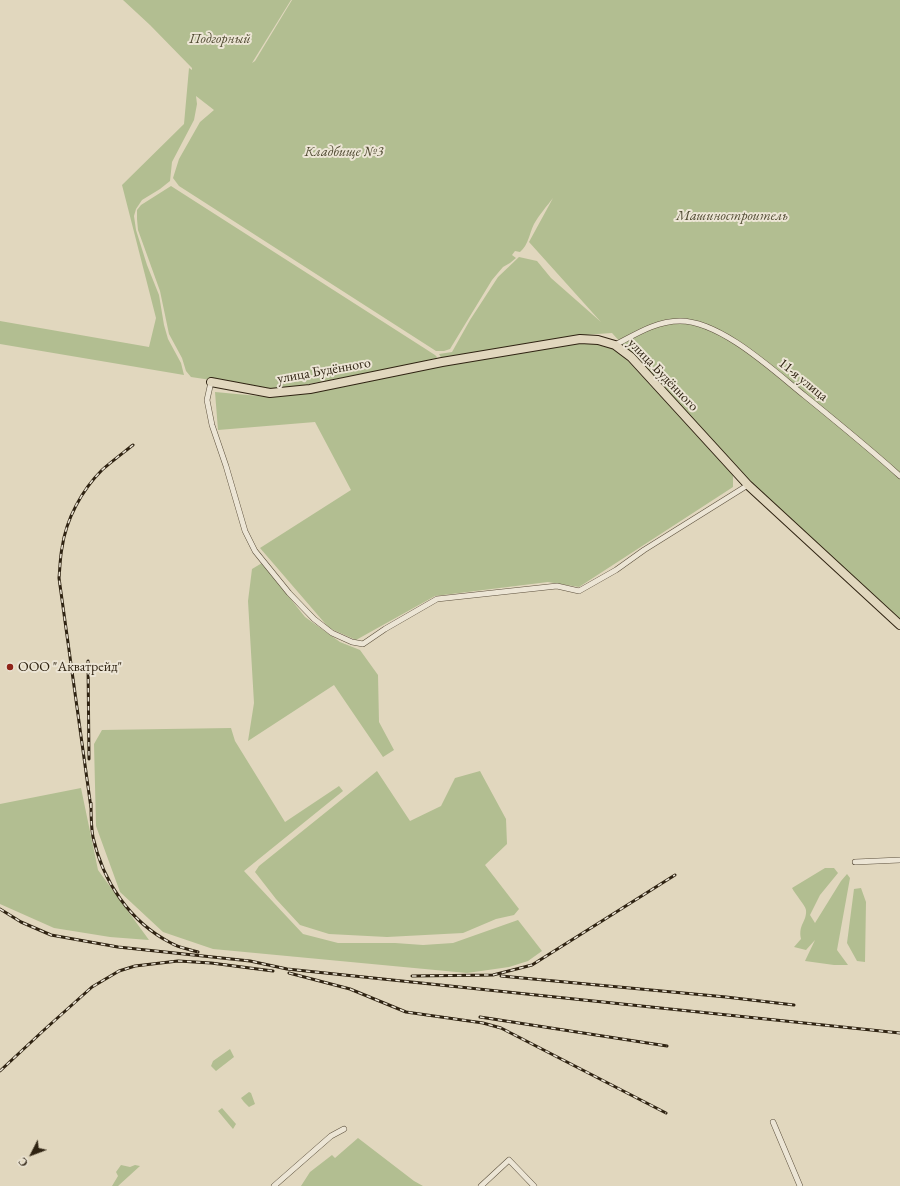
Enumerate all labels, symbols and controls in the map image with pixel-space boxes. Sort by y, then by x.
park label: Подгорный [189,31,251,47]
park label: Кладбище №3 [305,144,383,160]
park label: Машиностроитель [676,208,788,224]
street label: улица Будённого [624,335,702,415]
street label: улица Будённого [276,355,372,387]
street label: 11-я улица [775,355,831,405]
place label: ООО "Акватрейд" [18,659,122,675]
marker: ООО "Акватрейд" [5,662,15,672]
north arrow [12,1134,52,1174]
text: С [15,1154,31,1170]

